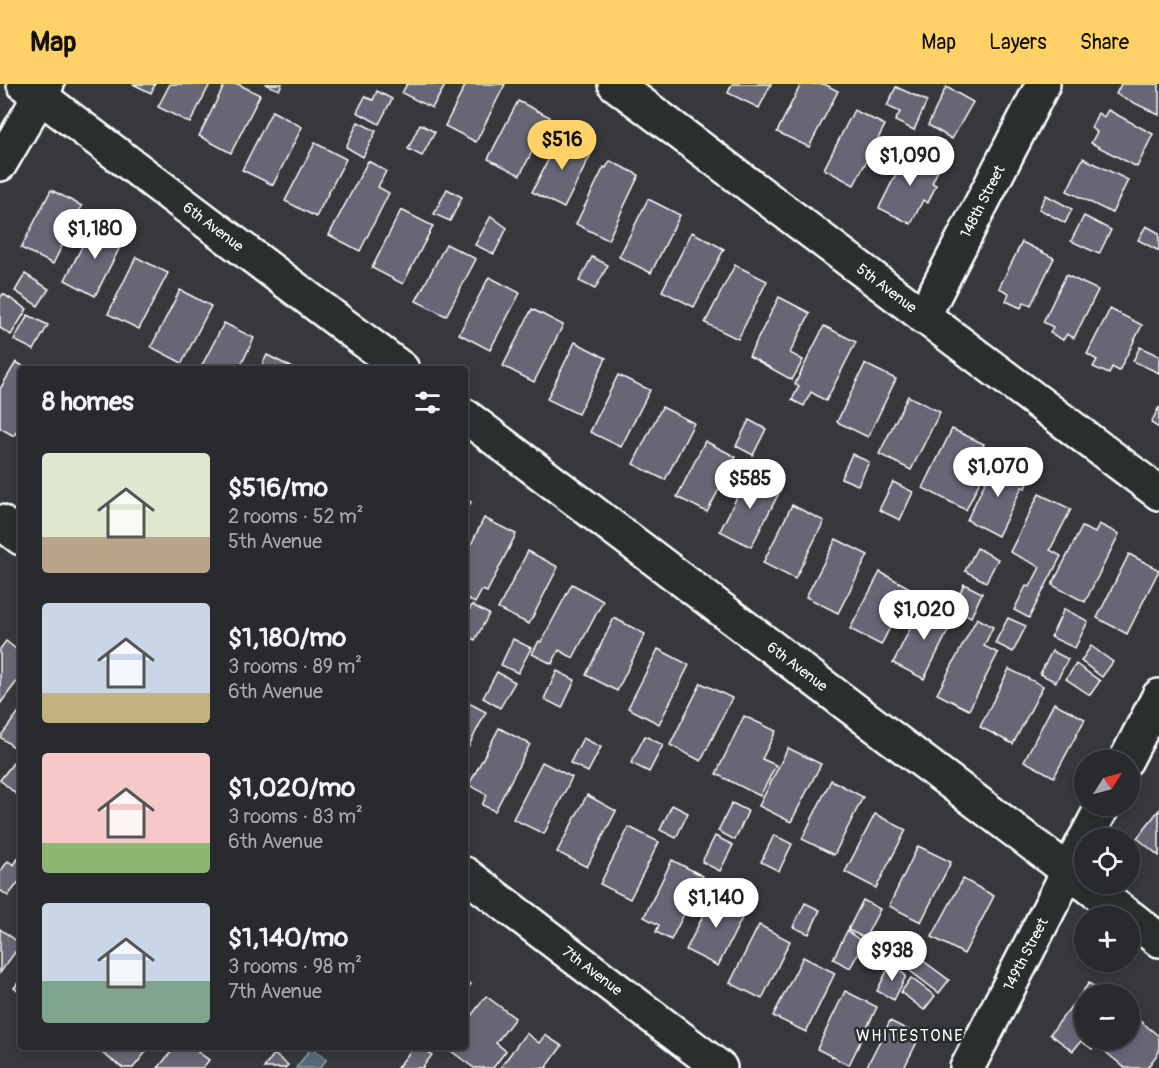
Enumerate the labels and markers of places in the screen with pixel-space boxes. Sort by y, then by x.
pin: $516 [526,120,598,171]
pin: $1,090 [861,136,959,187]
pin: $1,180 [46,209,144,260]
pin: $1,070 [949,447,1047,498]
pin: $585 [714,459,786,510]
pin: $1,020 [875,590,973,641]
pin: $1,140 [667,878,765,929]
pin: $938 [856,931,928,982]

